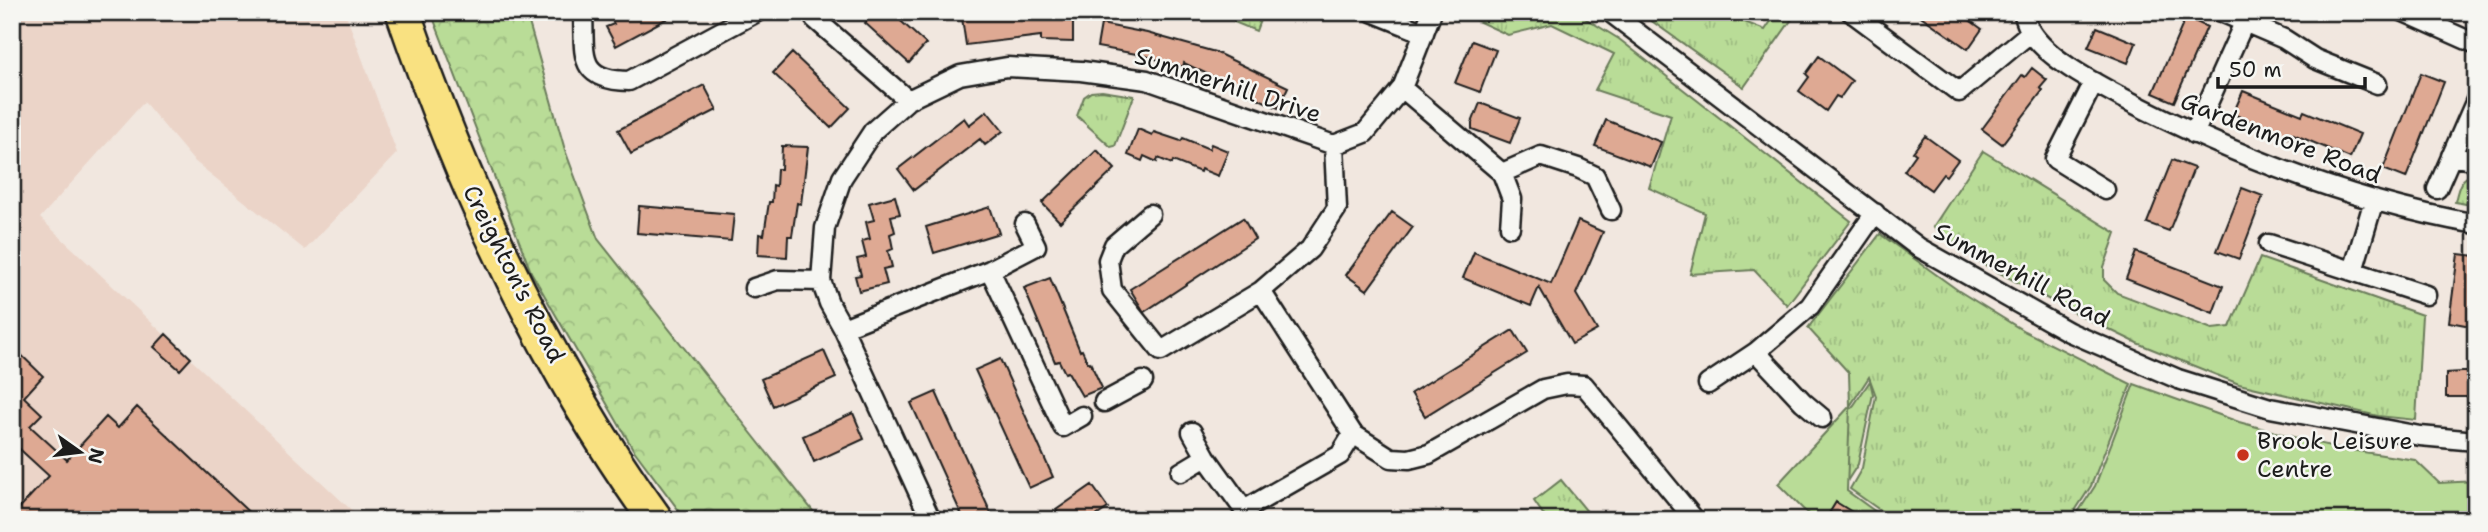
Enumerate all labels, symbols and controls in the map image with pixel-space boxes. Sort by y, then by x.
street label: Summerhill Drive [1131,40,1325,130]
scale bar [2218,46,2366,90]
text: 50 m [2229,56,2282,84]
street label: Gardenmore Road [2176,85,2386,191]
street label: Creighton's Road [455,180,573,368]
street label: Summerhill Road [1928,215,2116,335]
north arrow [46,416,116,486]
place label: Brook Leisure Centre [2257,425,2413,485]
text: N [82,446,110,466]
marker: Brook Leisure Centre [2235,447,2251,463]

